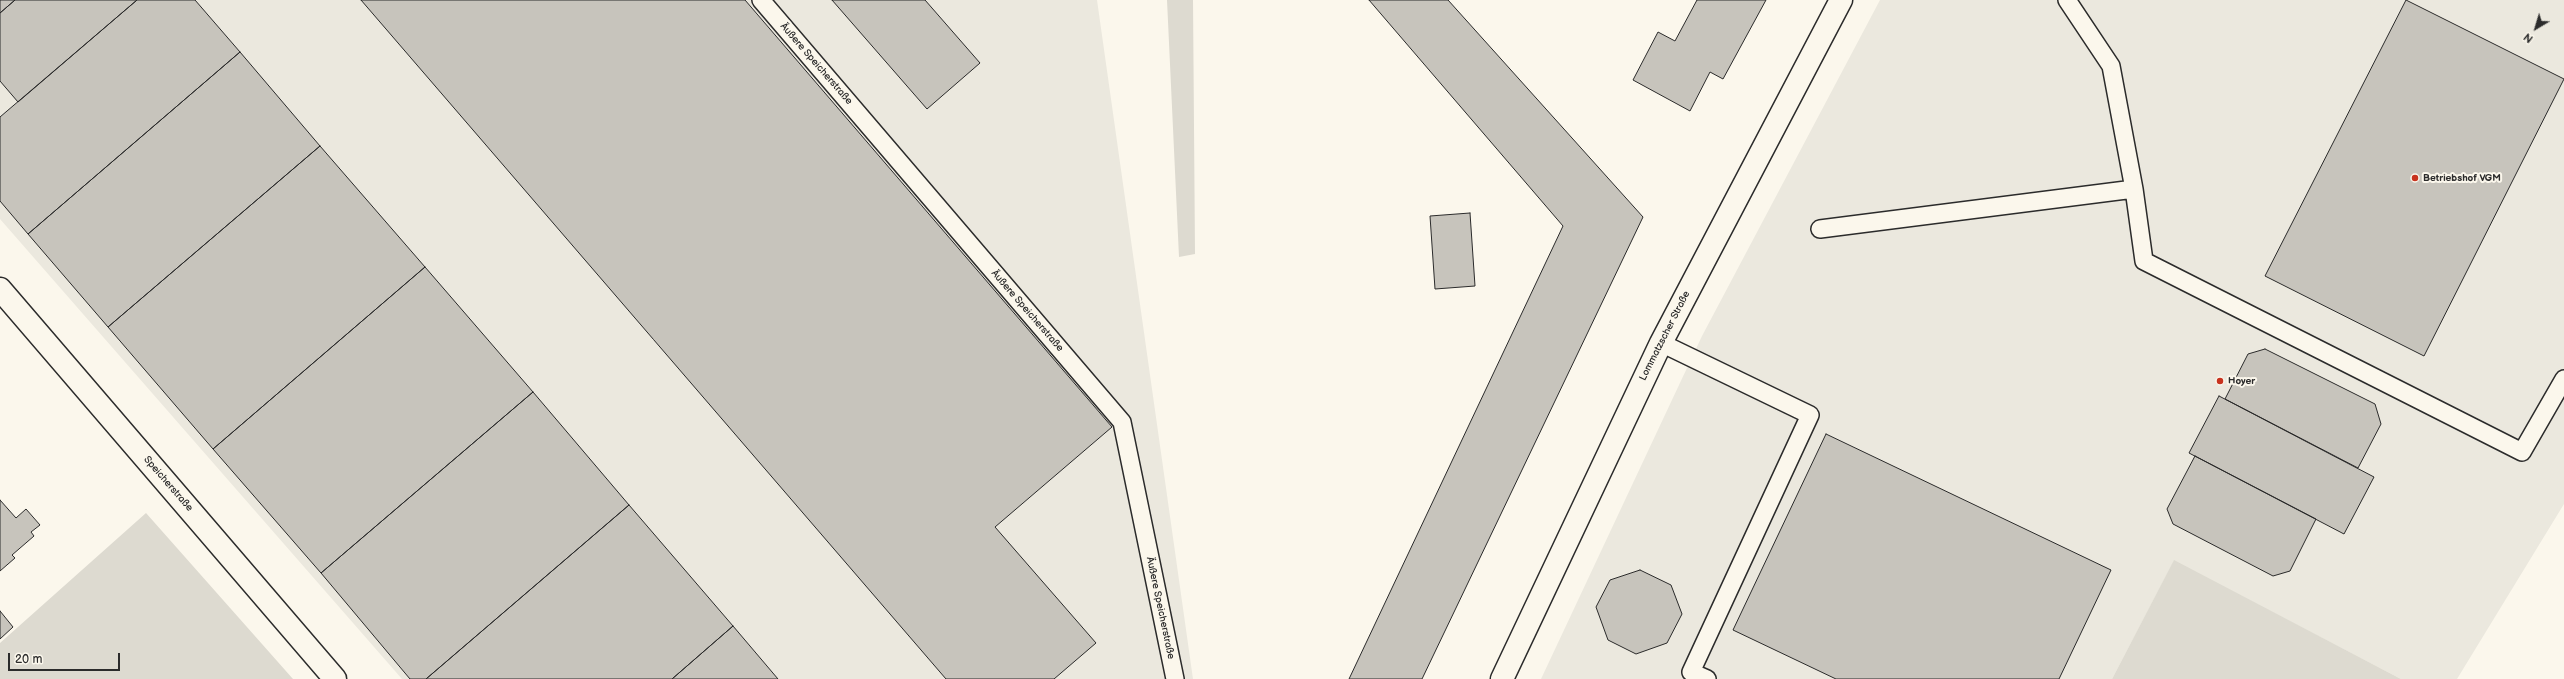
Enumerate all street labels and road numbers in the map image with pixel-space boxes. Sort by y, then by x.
street label: Äußere Speicherstraße [777,21,855,107]
street label: Äußere Speicherstraße [988,268,1066,354]
street label: Lommatzscher Straße [1637,289,1693,383]
street label: Speicherstraße [141,454,195,514]
street label: Äußere Speicherstraße [1143,556,1177,660]

